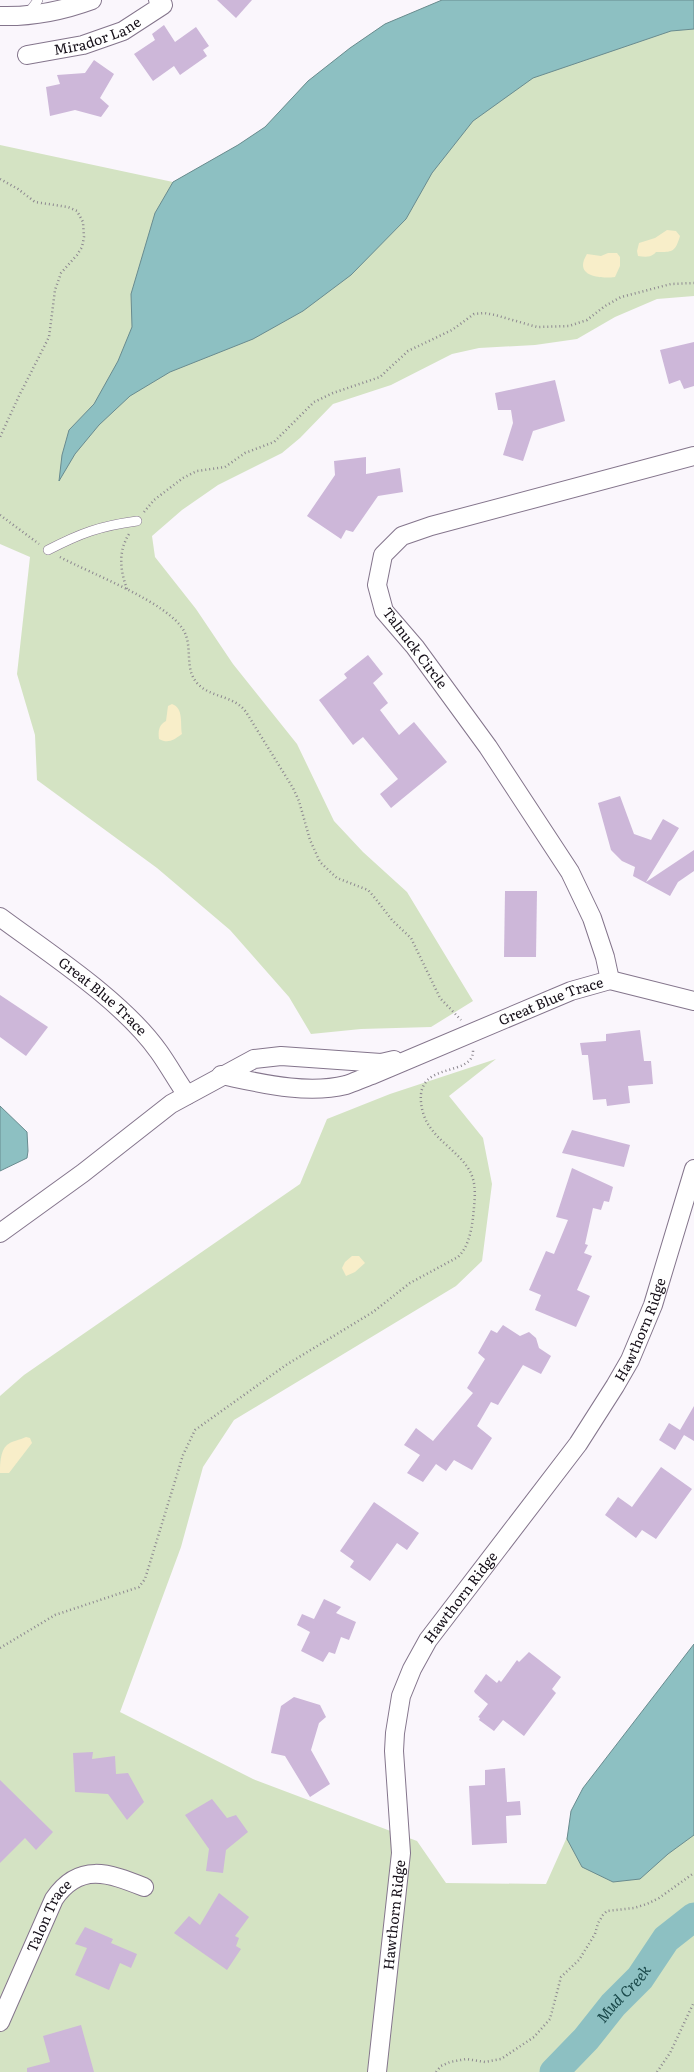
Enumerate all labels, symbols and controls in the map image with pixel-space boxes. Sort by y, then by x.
street label: Mirador Lane [52,11,144,59]
street label: Talnuck Circle [379,603,453,692]
street label: Great Blue Trace [55,952,152,1039]
street label: Great Blue Trace [495,971,605,1030]
street label: Hawthorn Ridge [609,1275,670,1385]
street label: Hawthorn Ridge [418,1547,501,1647]
street label: Hawthorn Ridge [377,1859,409,1971]
street label: Talon Trace [21,1874,75,1955]
water label: Mud Creek [590,1959,656,2027]

